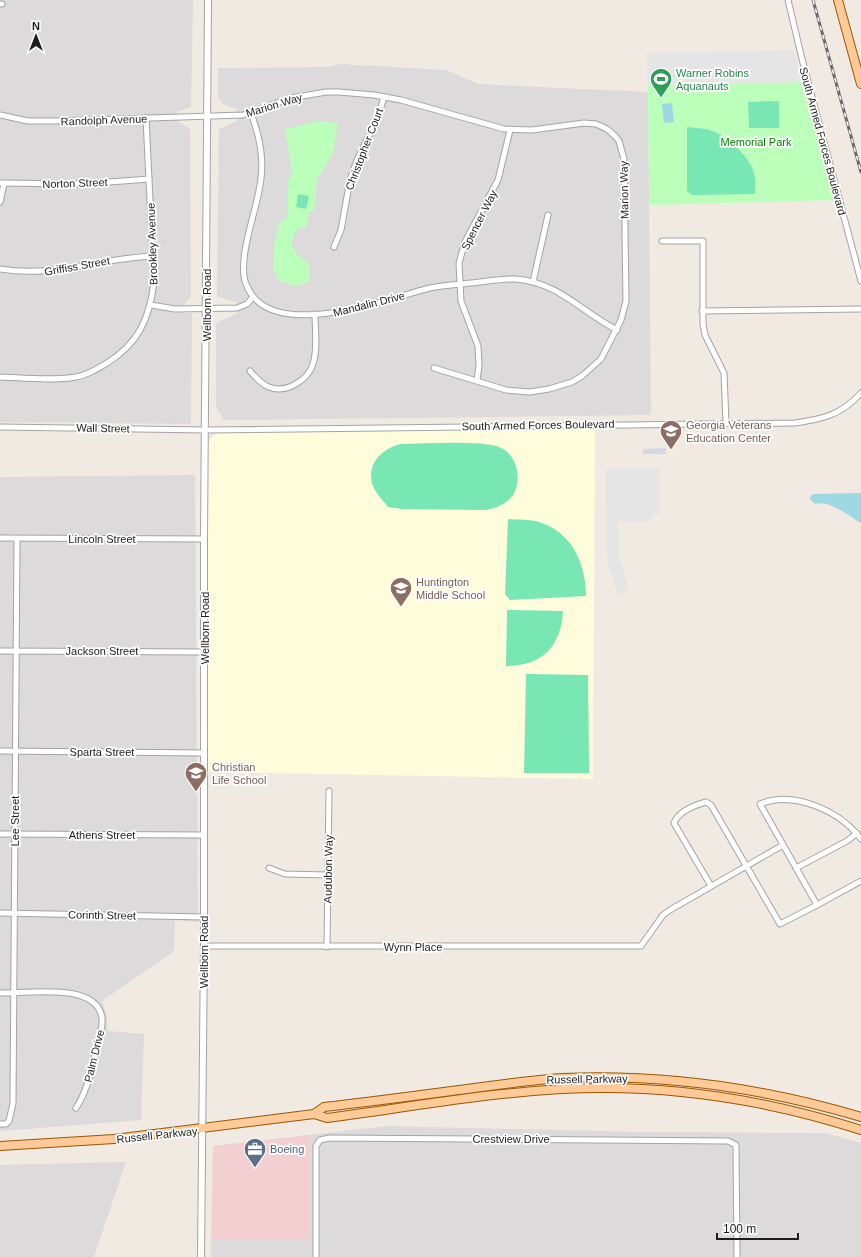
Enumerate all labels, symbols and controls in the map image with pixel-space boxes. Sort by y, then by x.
north arrow [16,16,56,56]
text: N [32,20,40,32]
sports icon: Warner Robins Aquanauts [648,66,674,99]
street label: South Armed Forces Boulevard [797,66,849,216]
place label: Warner Robins Aquanauts [676,67,749,92]
street label: Marion Way [244,91,304,119]
street label: Christopher Court [343,106,385,192]
street label: Randolph Avenue [60,112,148,128]
park label: Memorial Park [721,136,792,148]
street label: Marion Way [617,160,631,219]
street label: Norton Street [42,176,108,190]
street label: Spencer Way [459,188,499,252]
street label: Brookley Avenue [145,203,159,285]
street label: Griffiss Street [43,254,111,278]
street label: Wellborn Road [201,269,213,341]
street label: Mandalin Drive [332,289,406,319]
street label: South Armed Forces Boulevard [461,418,615,432]
school or university icon: Georgia Veterans Education Center [658,418,684,451]
place label: Georgia Veterans Education Center [686,419,772,444]
street label: Wall Street [76,422,130,434]
street label: Lincoln Street [68,533,136,545]
school or university icon: Huntington Middle School [388,575,414,608]
place label: Huntington Middle School [416,576,485,601]
street label: Wellborn Road [199,592,211,664]
street label: Jackson Street [66,645,138,657]
street label: Sparta Street [70,746,134,758]
school or university icon: Christian Life School [183,760,209,793]
place label: Christian Life School [212,761,266,786]
street label: Lee Street [9,796,21,846]
street label: Athens Street [69,829,135,841]
street label: Audubon Way [321,834,335,903]
street label: Corinth Street [68,908,136,922]
street label: Wellborn Road [198,916,210,988]
street label: Wynn Place [384,941,442,953]
street label: Palm Drive [82,1028,106,1084]
street label: Russell Parkway [546,1072,628,1086]
street label: Russell Parkway [116,1125,199,1145]
street label: Crestview Drive [472,1133,550,1145]
office icon: Boeing [242,1136,268,1169]
place label: Boeing [270,1143,304,1155]
scale bar [717,1215,798,1241]
text: 100 m [723,1222,756,1236]

